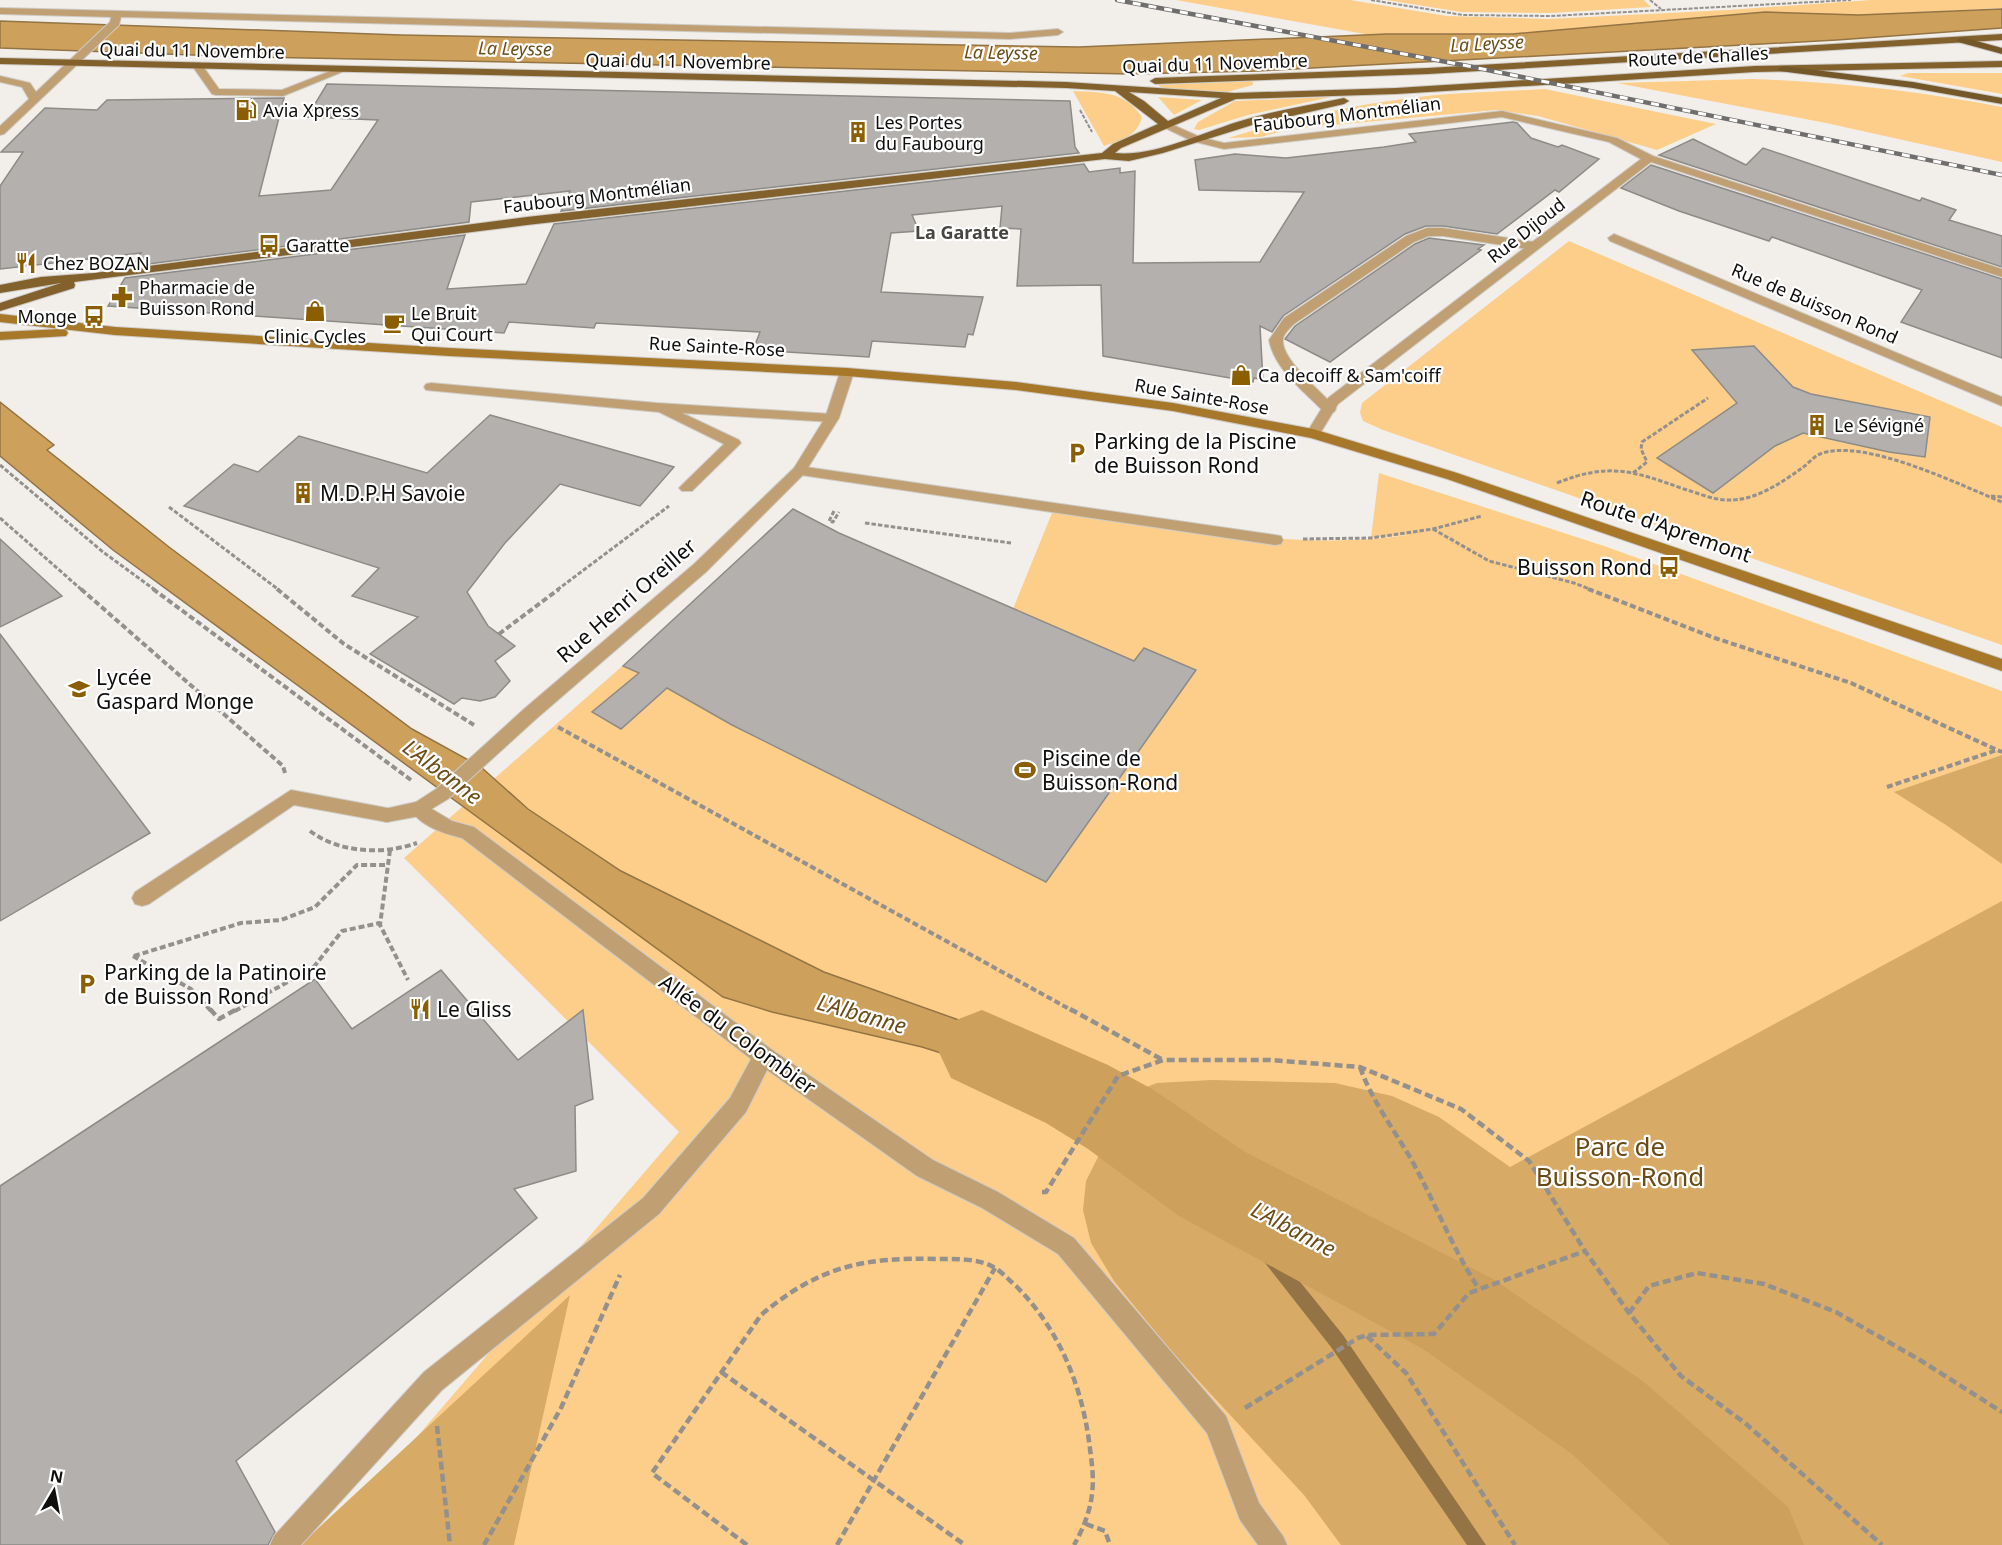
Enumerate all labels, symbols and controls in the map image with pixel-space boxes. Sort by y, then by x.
water label: La Leysse [1450,29,1524,57]
water label: La Leysse [478,35,552,61]
street label: Quai du 11 Novembre [99,36,285,64]
water label: La Leysse [964,39,1038,65]
street label: Route de Challes [1627,40,1769,72]
street label: Quai du 11 Novembre [585,47,771,75]
street label: Quai du 11 Novembre [1122,48,1308,78]
street label: Faubourg Montmélian [1252,91,1442,137]
fuel station icon: Avia Xpress [234,98,258,122]
place label: Avia Xpress [263,98,359,122]
place label: Les Portes du Faubourg [875,110,984,155]
building icon: Les Portes du Faubourg [846,120,870,144]
street label: Faubourg Montmélian [502,172,692,218]
street label: Rue Dijoud [1482,192,1570,268]
district label: La Garatte [915,220,1009,244]
bus stop icon: Garatte [257,233,281,257]
place label: Garatte [286,233,350,257]
restaurant icon: Chez BOZAN [14,251,38,275]
place label: Chez BOZAN [43,251,150,275]
street label: Rue de Buisson Rond [1728,257,1902,349]
place label: Pharmacie de Buisson Rond [139,275,255,320]
pharmacy icon: Pharmacie de Buisson Rond [110,285,134,309]
shop icon: Clinic Cycles [303,299,327,323]
place label: Le Bruit Qui Court [411,301,493,346]
place label: Monge [17,304,77,328]
bus stop icon: Monge [82,304,106,328]
cafe icon: Le Bruit Qui Court [382,311,406,335]
place label: Clinic Cycles [264,324,366,348]
street label: Rue Sainte-Rose [648,330,786,362]
shop icon: Ca decoiff & Sam'coiff [1229,363,1253,387]
place label: Ca decoiff & Sam'coiff [1258,363,1442,387]
street label: Rue Sainte-Rose [1133,372,1271,420]
building icon: Le Sévigné [1805,413,1829,437]
place label: Le Sévigné [1834,413,1924,437]
place label: Parking de la Piscine de Buisson Rond [1094,427,1297,479]
parking icon: Parking de la Piscine de Buisson Rond [1065,441,1089,465]
place label: M.D.P.H Savoie [320,479,465,507]
building icon: M.D.P.H Savoie [291,481,315,505]
street label: Route d'Apremont [1577,484,1756,569]
street label: Rue Henri Oreiller [550,531,702,668]
place label: Buisson Rond [1517,553,1652,581]
bus stop icon: Buisson Rond [1657,555,1681,579]
place label: Lycée Gaspard Monge [96,663,254,715]
school or university icon: Lycée Gaspard Monge [67,677,91,701]
water label: L'Albanne [397,731,489,811]
place label: Piscine de Buisson-Rond [1042,744,1178,796]
sports icon: Piscine de Buisson-Rond [1013,758,1037,782]
place label: Parking de la Patinoire de Buisson Rond [104,958,327,1010]
street label: Allée du Colombier [654,968,822,1101]
parking icon: Parking de la Patinoire de Buisson Rond [75,972,99,996]
water label: L'Albanne [814,986,910,1040]
place label: Le Gliss [437,995,512,1023]
restaurant icon: Le Gliss [408,997,432,1021]
park label: Parc de Buisson-Rond [1536,1128,1704,1194]
water label: L'Albanne [1246,1193,1342,1263]
north arrow [24,1461,84,1521]
text: N [48,1464,65,1488]

